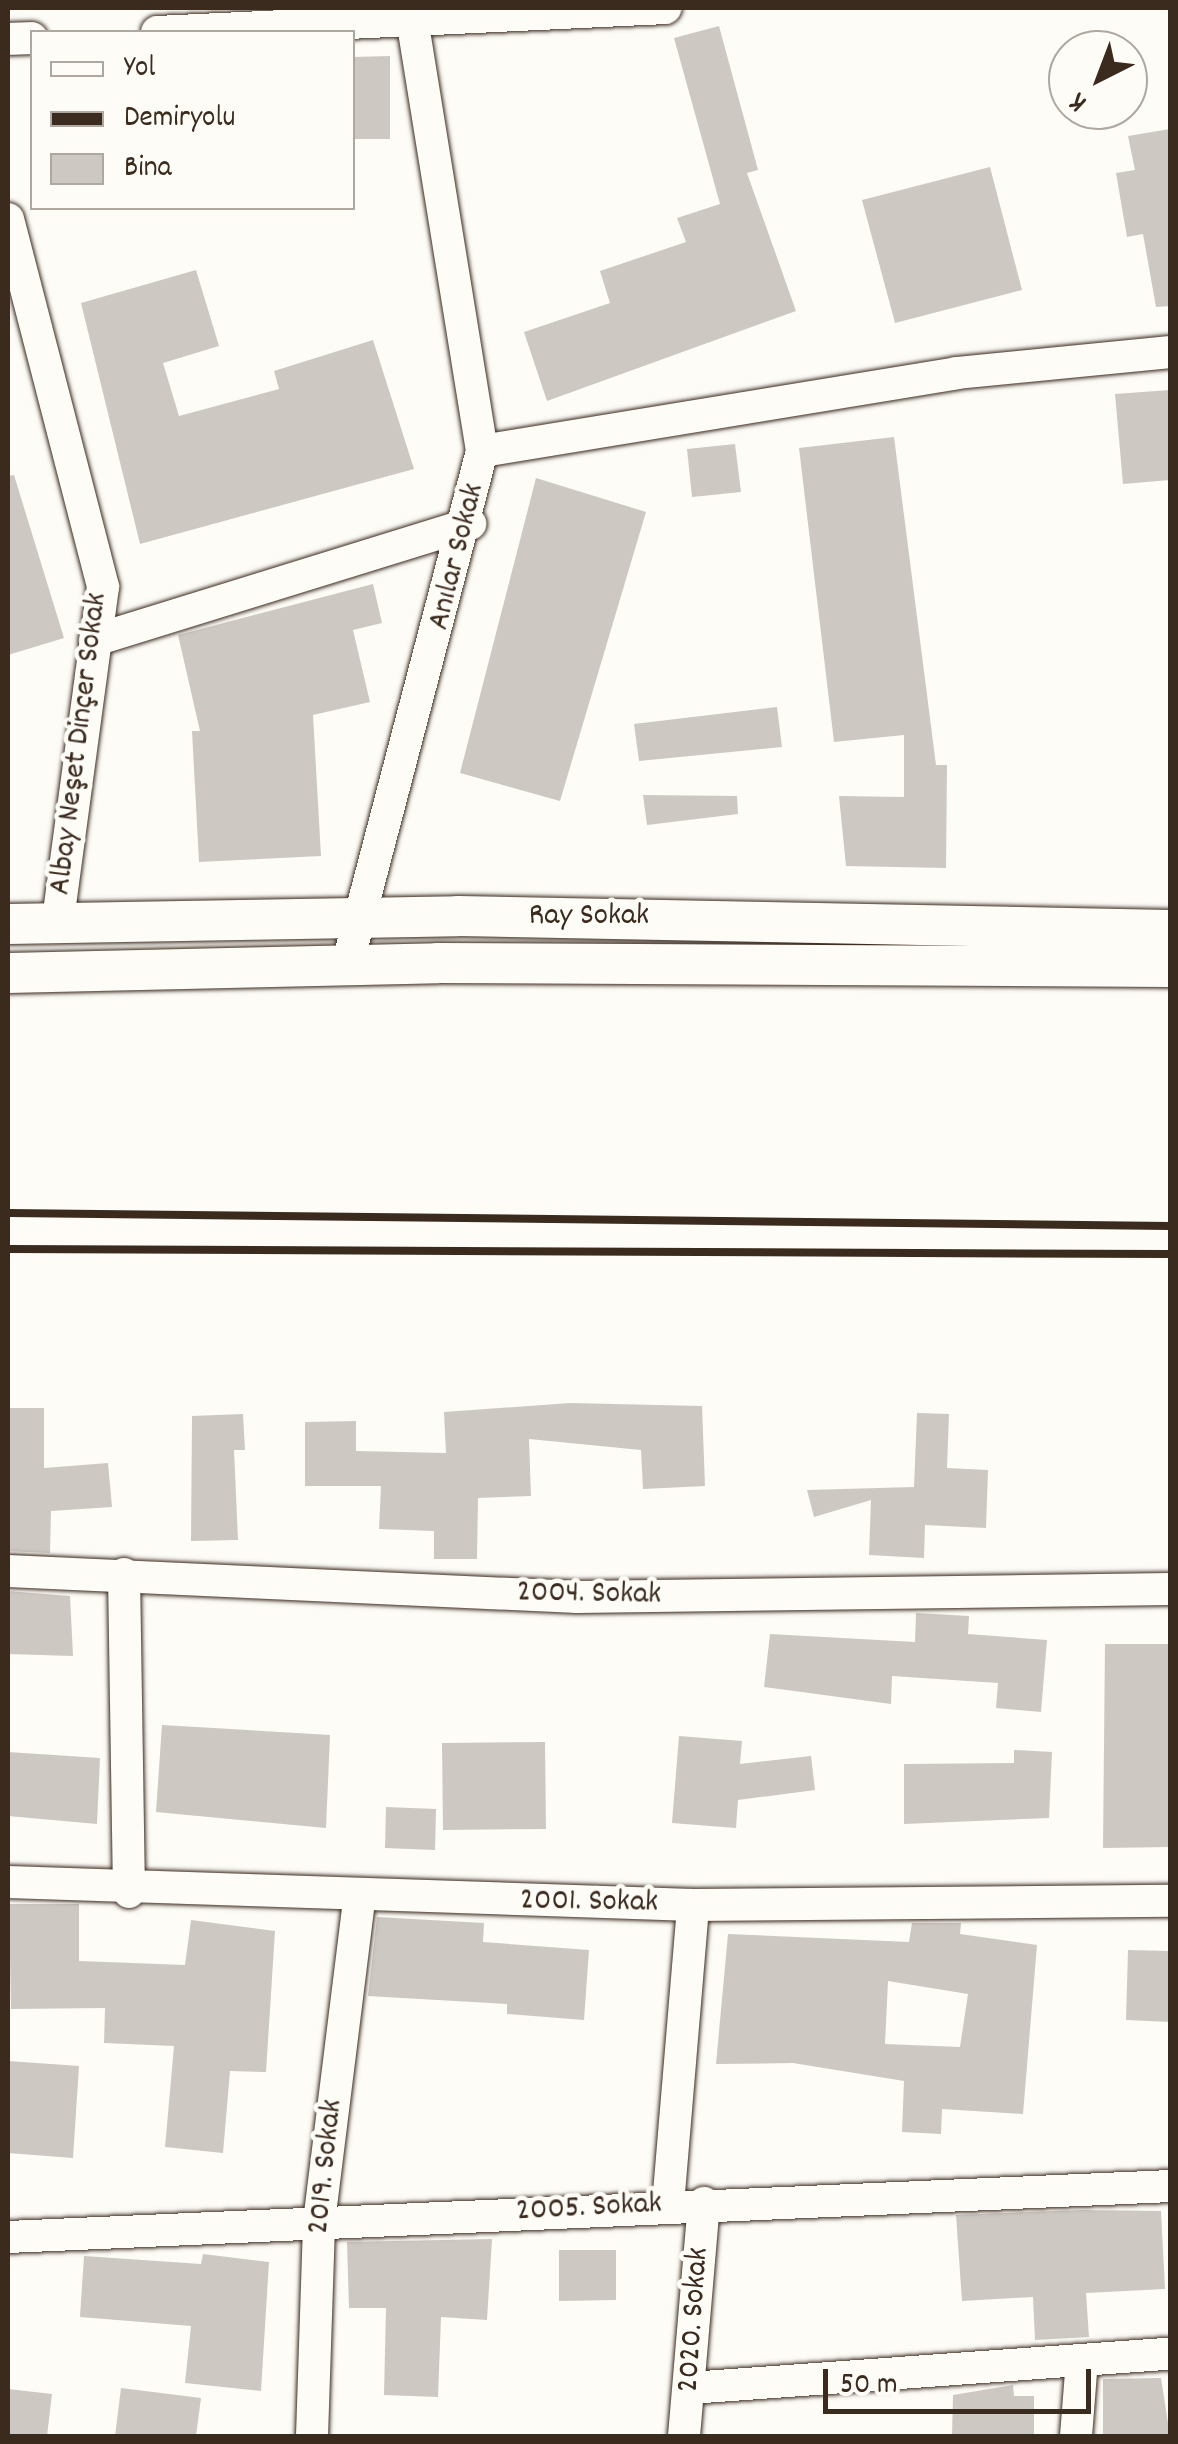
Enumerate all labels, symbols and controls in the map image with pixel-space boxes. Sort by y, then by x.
legend [30,30,355,210]
north arrow [1048,30,1148,130]
text: Yol [124,48,155,91]
text: K [1061,82,1097,120]
text: Demiryolu [124,98,235,141]
text: Bina [124,148,172,191]
street label: Anılar Sokak [421,480,495,634]
street label: Albay Neşet Dinçer Sokak [42,591,118,897]
street label: Ray Sokak [529,898,649,936]
street label: 2004. Sokak [516,1575,662,1615]
street label: 2001. Sokak [520,1883,658,1923]
street label: 2019. Sokak [301,2098,353,2236]
street label: 2005. Sokak [515,2186,663,2232]
street label: 2020. Sokak [671,2246,719,2394]
scale bar [828,2349,1096,2411]
text: 50 m [840,2365,898,2408]

